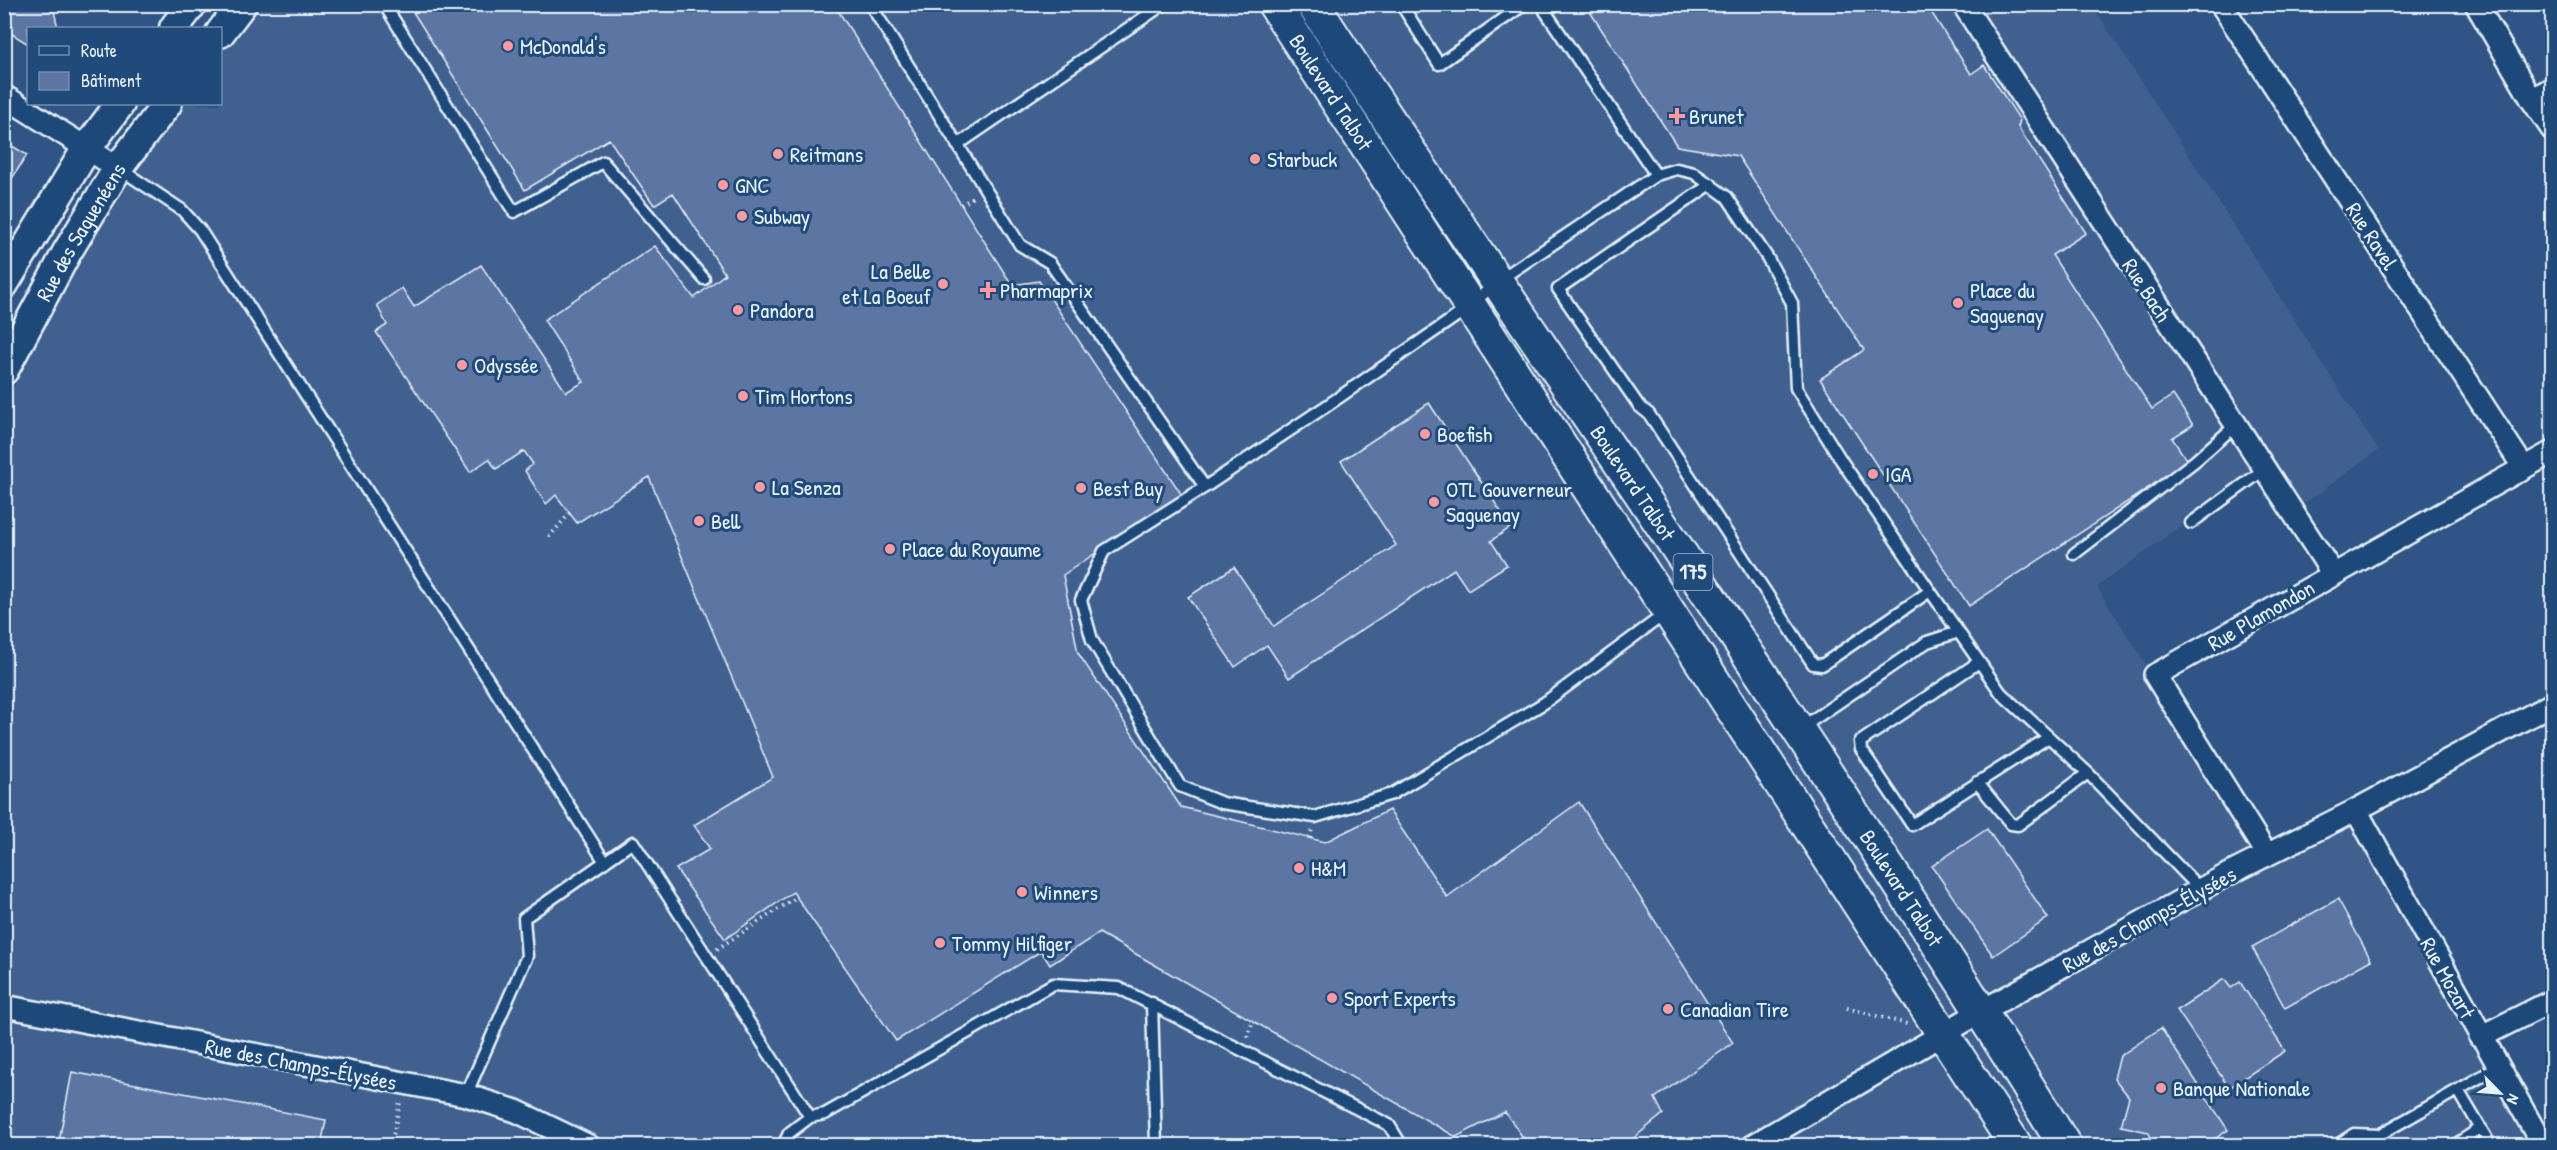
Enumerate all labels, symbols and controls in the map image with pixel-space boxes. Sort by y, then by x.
legend [27,27,222,105]
street label: Boulevard Talbot [1282,28,1380,156]
place label: McDonald's [520,31,606,61]
text: Route [81,38,117,63]
marker: McDonald's [501,39,515,53]
text: Bâtiment [81,68,142,93]
place label: Brunet [1689,101,1744,131]
marker: Brunet [1670,109,1684,123]
place label: Reitmans [790,139,863,169]
place label: Starbuck [1267,144,1337,174]
marker: Reitmans [771,147,785,161]
marker: Starbuck [1248,152,1262,166]
street label: Rue des Saguenéens [29,157,133,306]
place label: GNC [735,170,769,200]
marker: GNC [716,178,730,192]
street label: Rue Ravel [2339,197,2405,276]
place label: Subway [754,201,810,231]
marker: Subway [735,209,749,223]
street label: Rue Bach [2115,252,2179,328]
place label: La Belle et La Boeuf [842,256,931,311]
place label: Pharmaprix [1000,275,1093,305]
place label: Place du Saguenay [1970,275,2044,330]
marker: La Belle et La Boeuf [936,277,950,291]
marker: Pharmaprix [981,283,995,297]
place label: Pandora [750,295,814,325]
marker: Place du Saguenay [1951,296,1965,310]
marker: Pandora [731,303,745,317]
place label: Odyssée [474,350,539,380]
marker: Odyssée [455,358,469,372]
place label: Tim Hortons [755,381,853,411]
marker: Tim Hortons [736,389,750,403]
place label: Boefish [1437,419,1492,449]
street label: Boulevard Talbot [1584,419,1683,547]
marker: Boefish [1418,427,1432,441]
place label: IGA [1885,459,1912,489]
marker: IGA [1866,467,1880,481]
place label: La Senza [772,472,841,502]
place label: Best Buy [1093,473,1163,503]
place label: OTL Gouverneur Saguenay [1446,474,1573,529]
marker: La Senza [753,480,767,494]
marker: Best Buy [1074,481,1088,495]
marker: OTL Gouverneur Saguenay [1427,495,1441,509]
place label: Bell [711,506,741,536]
marker: Bell [692,514,706,528]
place label: Place du Royaume [902,534,1041,564]
marker: Place du Royaume [883,542,897,556]
road number: 175 [1674,554,1712,590]
street label: Rue Plamondon [2202,572,2320,658]
street label: Boulevard Talbot [1853,824,1951,952]
place label: H&M [1311,853,1346,883]
street label: Rue des Champs-Élysées [2057,859,2241,979]
marker: H&M [1292,861,1306,875]
place label: Winners [1034,877,1098,907]
marker: Winners [1015,885,1029,899]
place label: Tommy Hilfiger [952,928,1073,958]
street label: Rue Mozart [2413,932,2483,1024]
marker: Tommy Hilfiger [933,936,947,950]
place label: Sport Experts [1344,983,1456,1013]
marker: Sport Experts [1325,991,1339,1005]
place label: Canadian Tire [1680,994,1789,1024]
marker: Canadian Tire [1661,1002,1675,1016]
street label: Rue des Champs-Élysées [203,1031,399,1097]
north arrow [2470,1063,2530,1123]
place label: Banque Nationale [2173,1073,2311,1103]
marker: Banque Nationale [2154,1081,2168,1095]
text: N [2502,1091,2525,1108]

